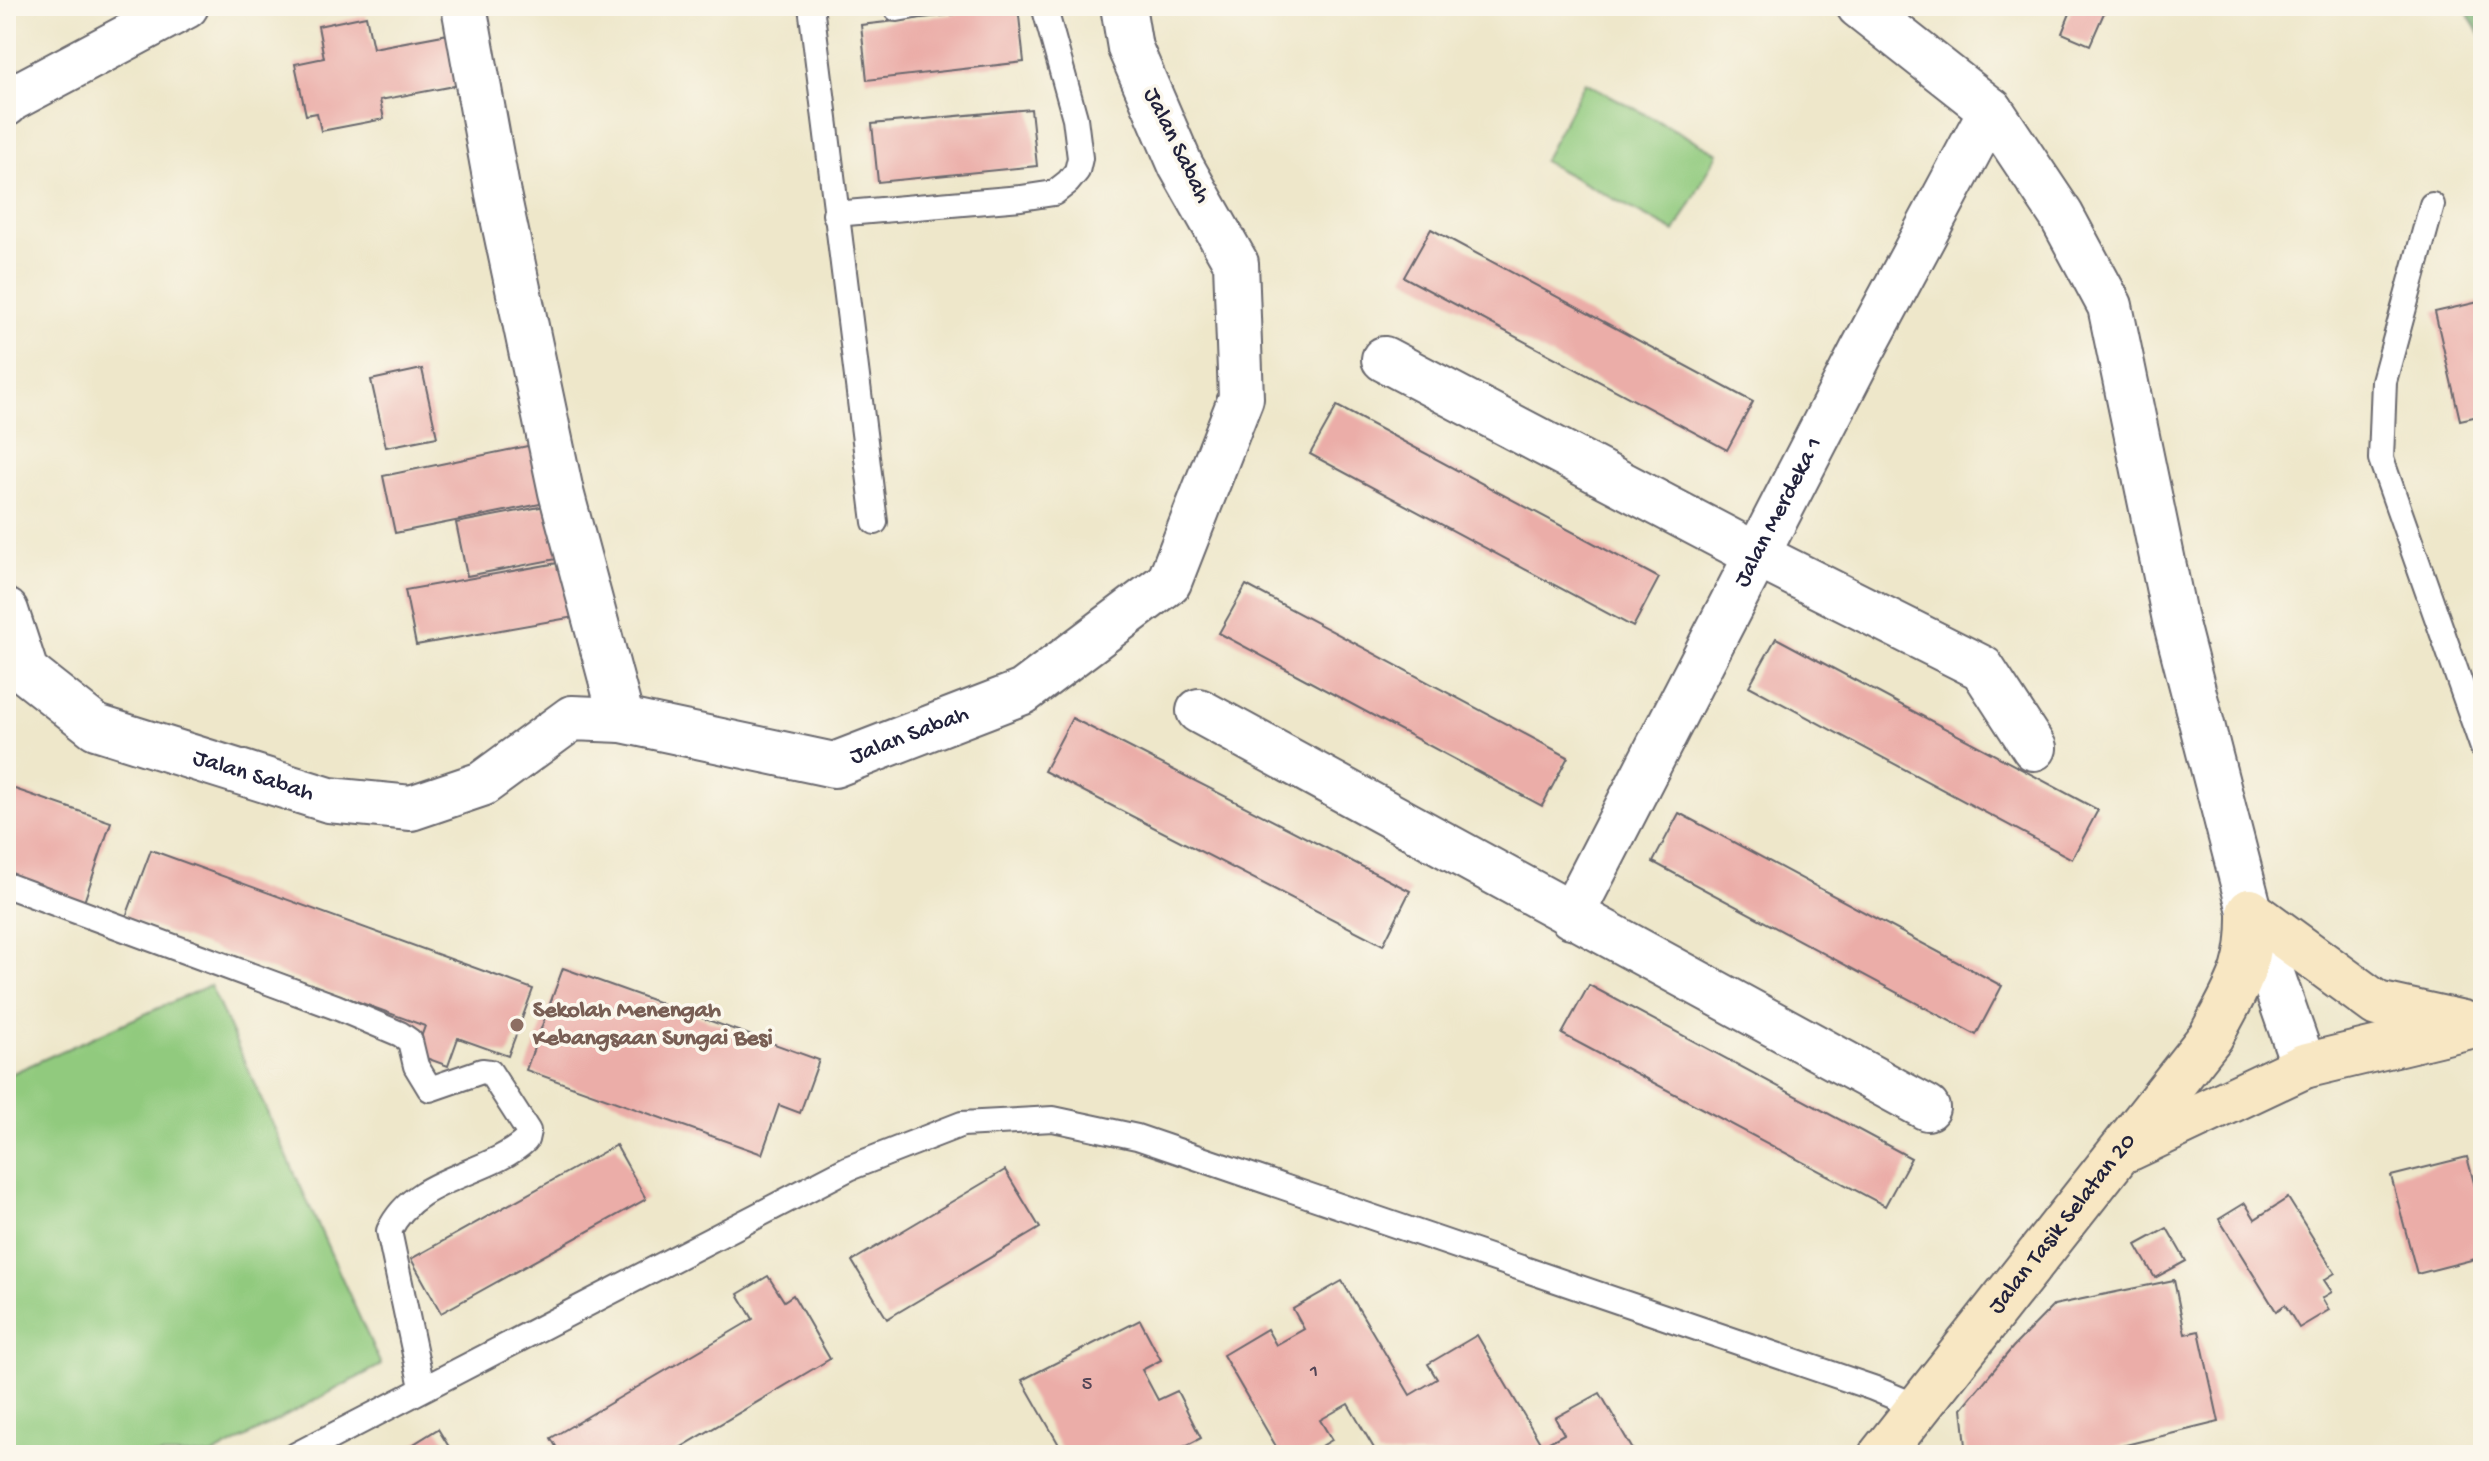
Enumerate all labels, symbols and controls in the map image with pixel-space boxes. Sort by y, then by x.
street label: Jalan Sabah [1136,83,1216,209]
street label: Jalan Merdeka 1 [1728,432,1830,592]
street label: Jalan Sabah [846,700,973,772]
street label: Jalan Sabah [189,744,317,809]
place label: Sekolah Menengah Kebangsaan Sungai Besi [532,997,773,1054]
marker: Sekolah Menengah Kebangsaan Sungai Besi [508,1016,526,1034]
street label: Jalan Tasik Selatan 20 [1983,1128,2143,1320]
house number: 1 [1309,1361,1318,1384]
house number: 5 [1082,1374,1092,1397]

